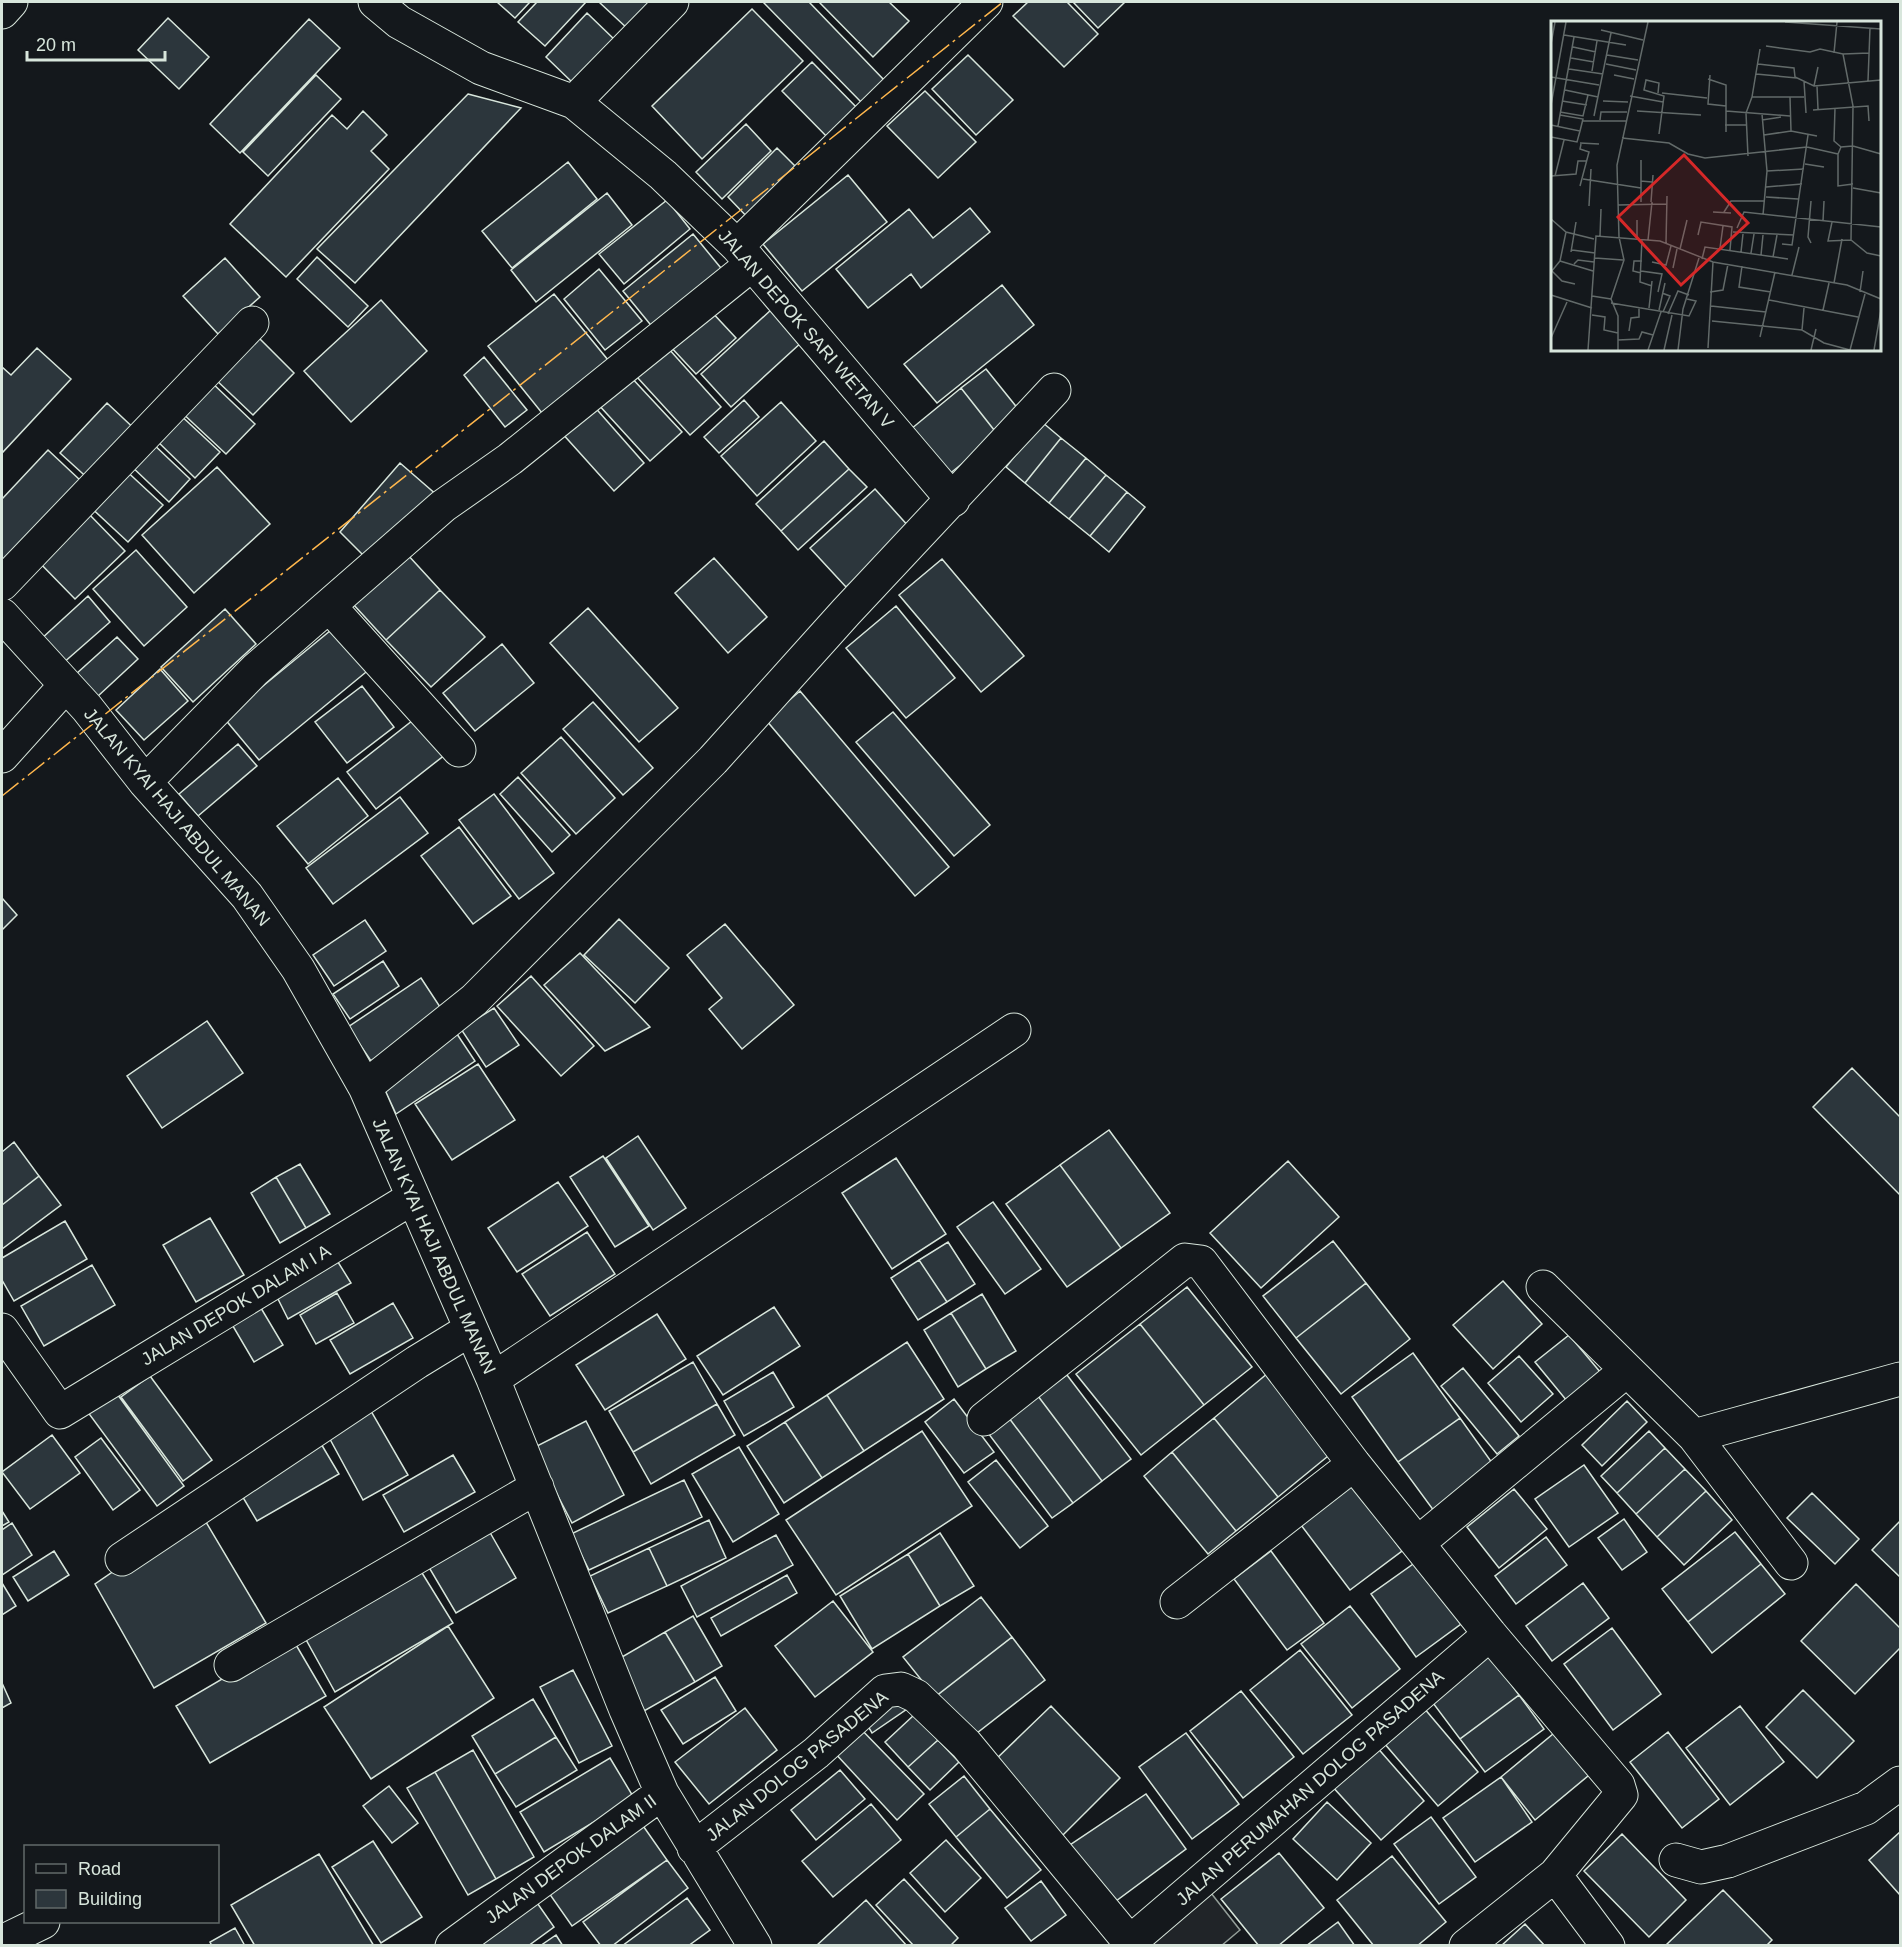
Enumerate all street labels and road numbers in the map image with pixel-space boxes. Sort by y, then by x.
street label: JALAN DEPOK SARI WETAN V [714,226,898,432]
street label: JALAN KYAI HAJI ABDUL MANAN [80,704,274,930]
street label: JALAN KYAI HAJI ABDUL MANAN [368,1115,500,1377]
street label: JALAN DEPOK DALAM I A [138,1241,334,1369]
street label: JALAN PERUMAHAN DOLOG PASADENA [1172,1666,1448,1910]
street label: JALAN DOLOG PASADENA [702,1687,892,1845]
street label: JALAN DEPOK DALAM II [482,1790,660,1928]

